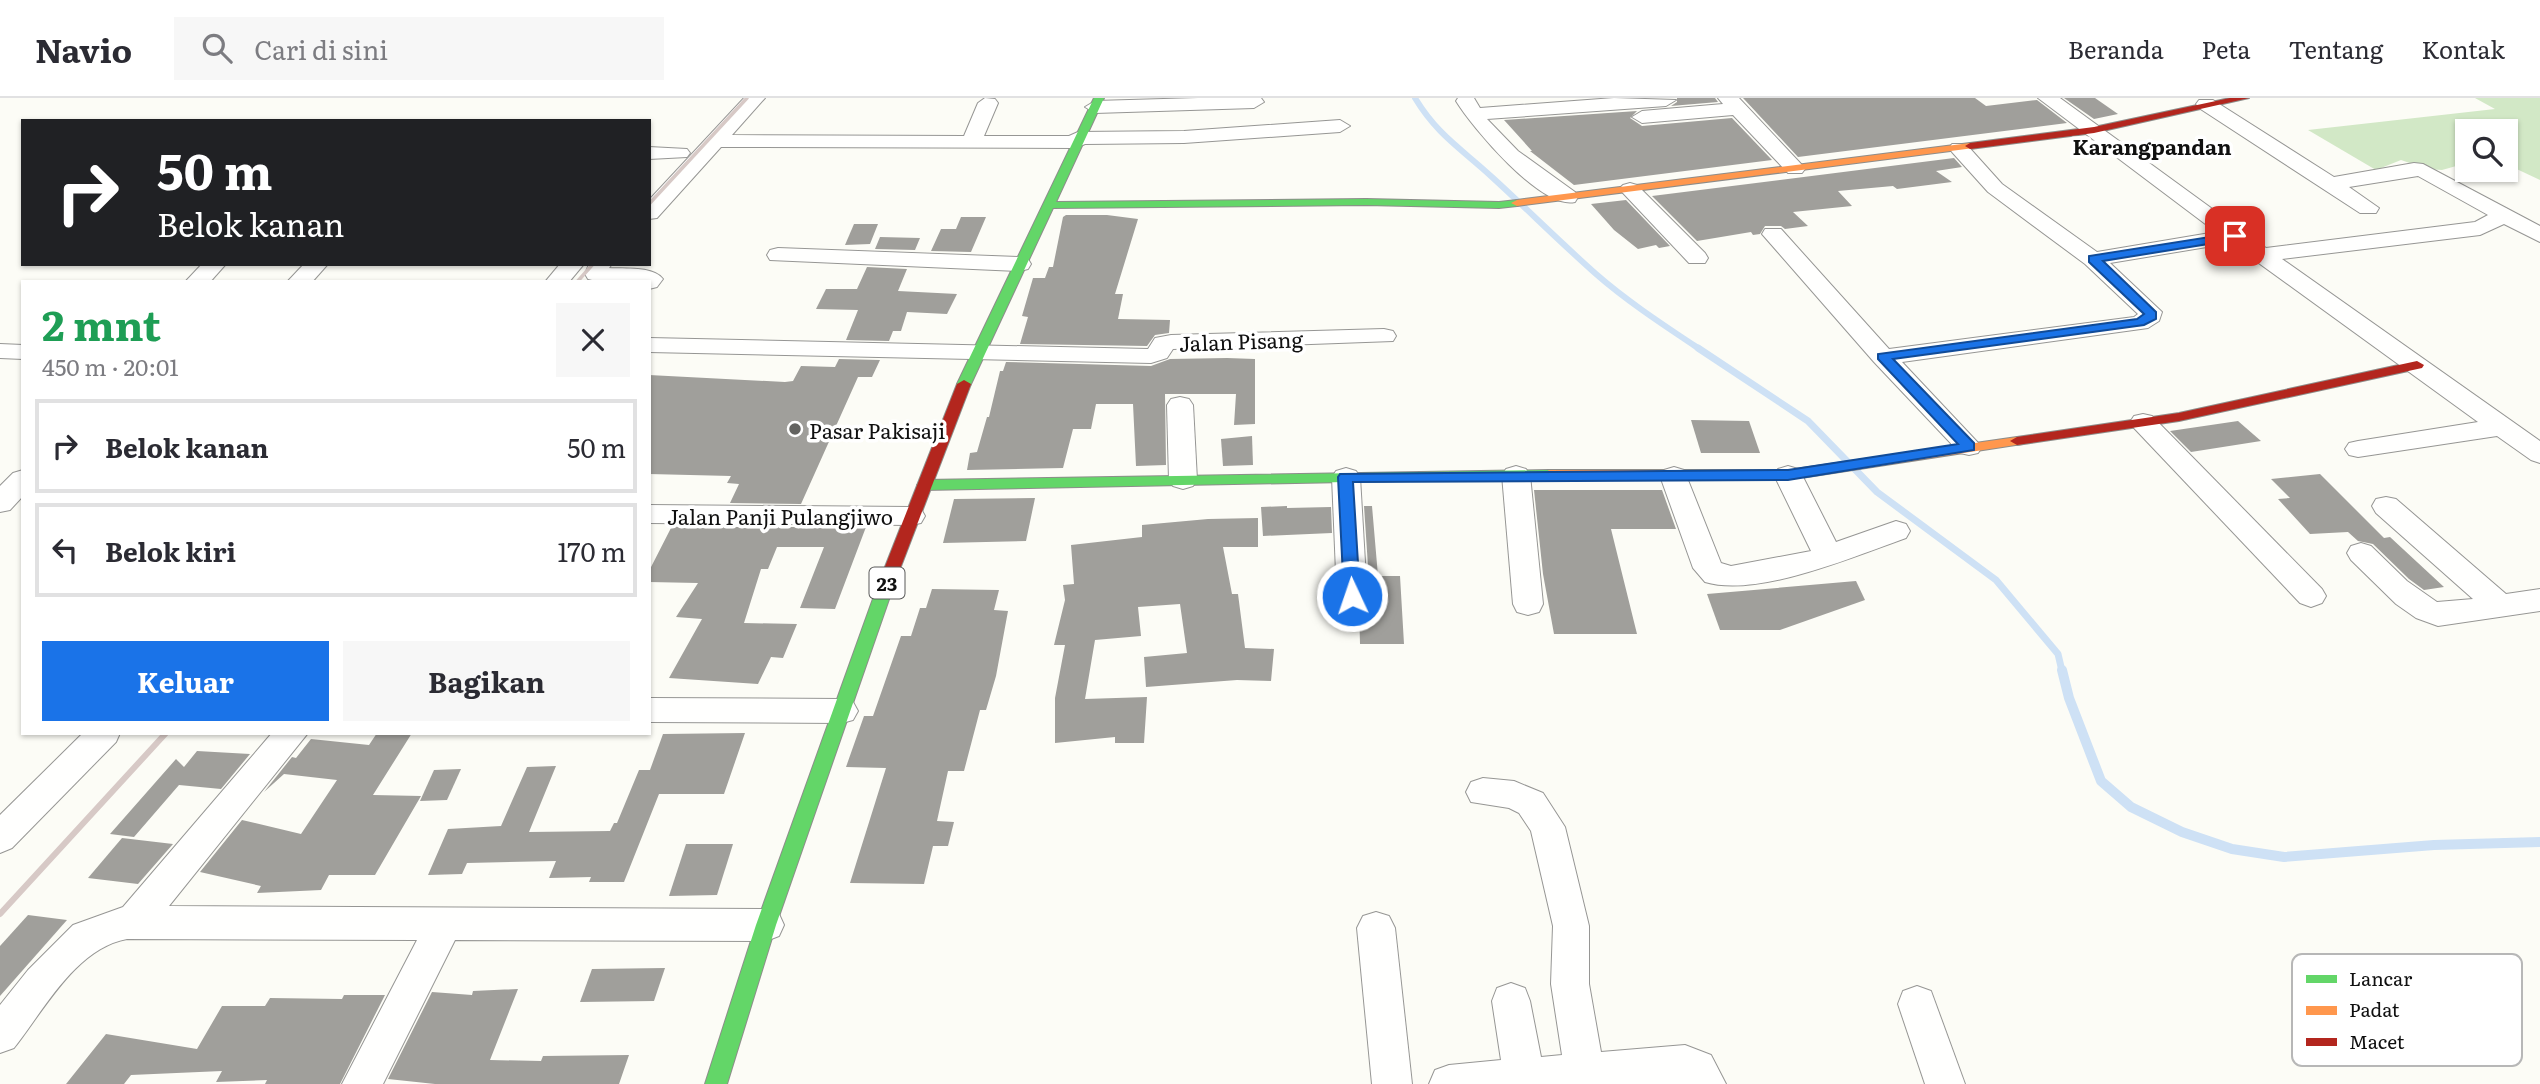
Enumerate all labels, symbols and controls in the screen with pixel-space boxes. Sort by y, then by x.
search box [174,17,664,80]
text: Navio [35,24,132,73]
icon: search [198,29,236,67]
text: Cari di sini [254,29,388,68]
text: Beranda [2068,31,2164,66]
text: Peta [2202,31,2251,66]
text: Tentang [2289,31,2383,66]
text: Kontak [2421,31,2505,66]
map controls [2455,119,2518,182]
button: search [2455,119,2518,182]
district label: Karangpandan [2072,130,2232,161]
text: 50 m [157,132,273,205]
icon: right [42,147,133,238]
text: Belok kanan [157,199,345,247]
pin [2205,206,2265,266]
icon: arrive [2216,217,2254,255]
text: 2 mnt [42,292,161,354]
button: close [556,303,630,377]
street label: Jalan Pisang [1178,322,1304,358]
text: 450 m · 20:01 [42,349,179,383]
place label: Pasar Pakisaji [809,414,945,445]
marker: Pasar Pakisaji [787,421,803,437]
icon: right [46,427,84,465]
text: Belok kanan [105,427,269,466]
text: 50 m [567,427,626,466]
street label: Jalan Panji Pulangjiwo [667,500,893,531]
icon: left [46,531,84,569]
text: Belok kiri [105,531,236,570]
text: 170 m [558,531,626,570]
position arrow [1315,559,1389,633]
road number: 23 [870,568,904,598]
button: Keluar [42,641,329,721]
button: Bagikan [343,641,630,721]
legend [2292,954,2522,1066]
text: Lancar [2349,964,2412,992]
text: Padat [2349,995,2400,1023]
text: Macet [2349,1027,2405,1055]

